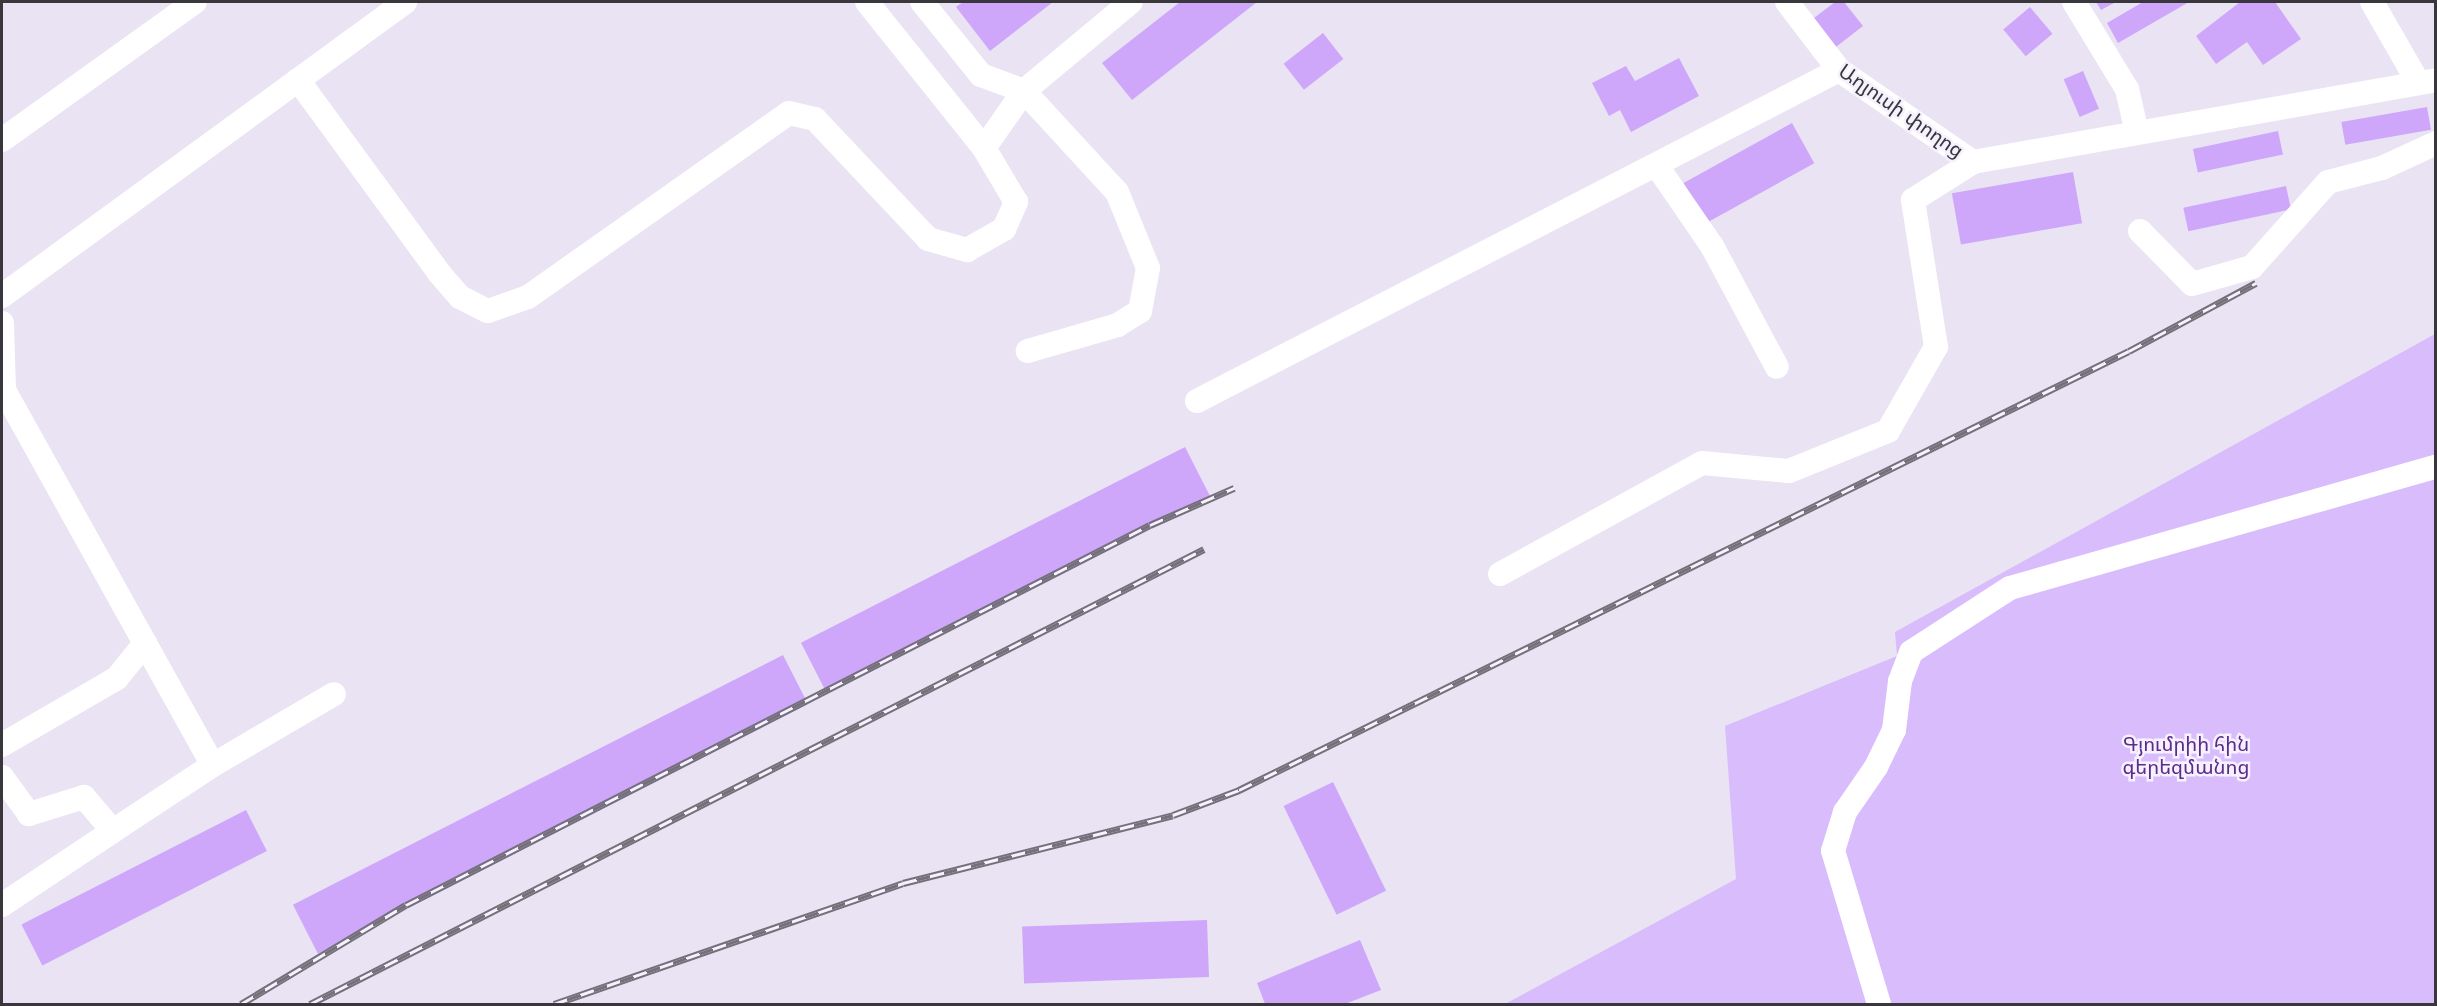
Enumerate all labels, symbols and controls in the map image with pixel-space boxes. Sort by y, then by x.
street label: Աղյուսի փողոց [1834,59,1968,163]
park label: Գյումրիի հին գերեզմանոց [2123,732,2249,779]

